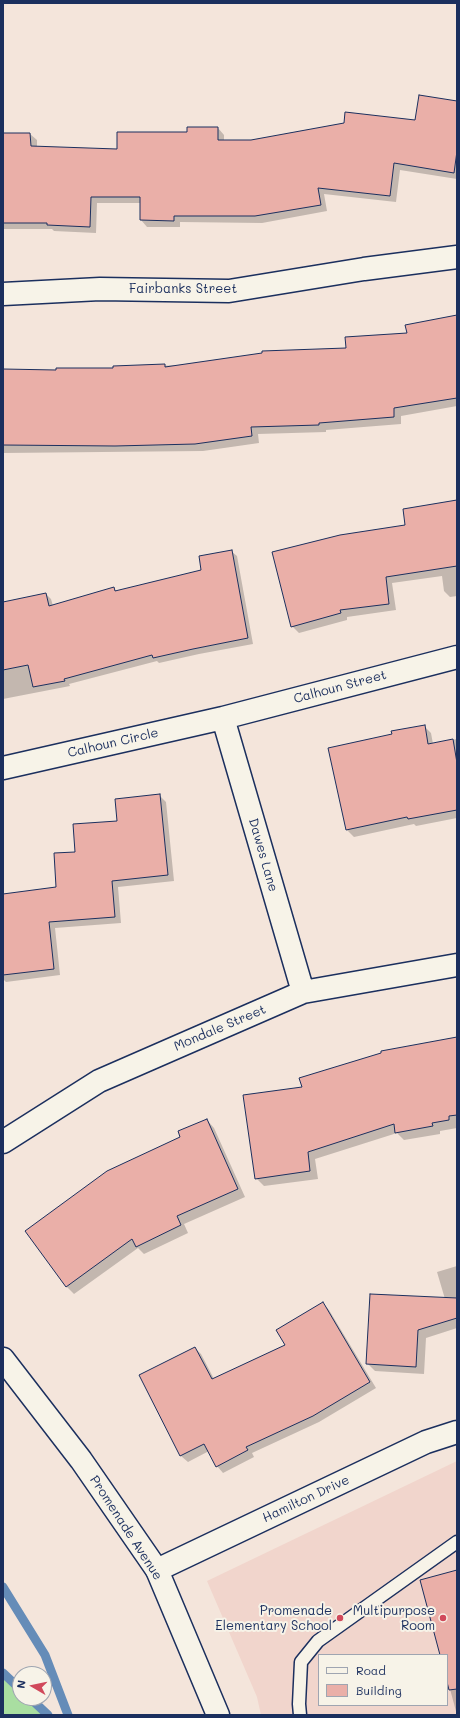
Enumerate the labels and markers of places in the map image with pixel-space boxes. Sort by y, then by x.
place label: Promenade Elementary School [215,1603,332,1634]
place label: Multipurpose Room [353,1603,435,1634]
marker: Promenade Elementary School [335,1613,345,1623]
marker: Multipurpose Room [438,1613,448,1623]

